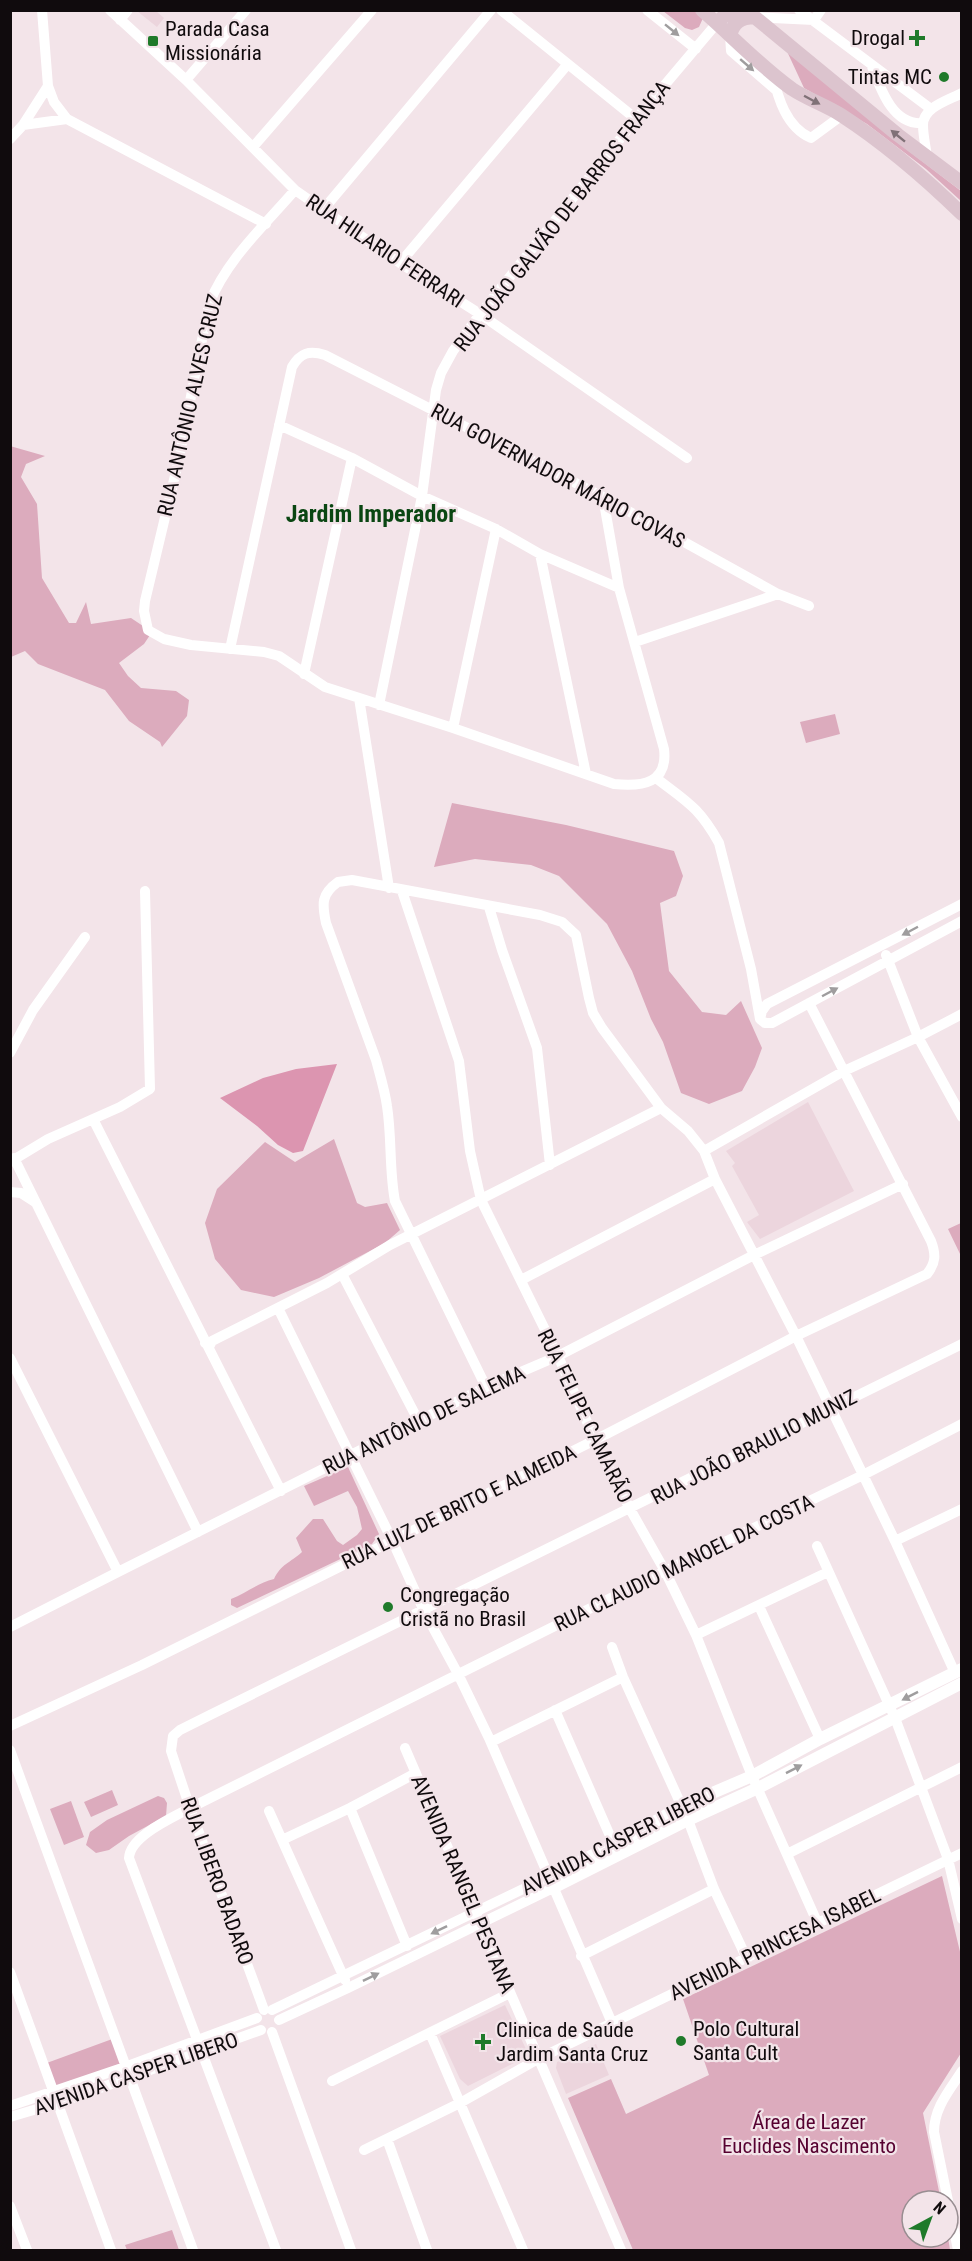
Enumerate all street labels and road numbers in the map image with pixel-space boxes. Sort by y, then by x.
street label: RUA JOÃO GALVÃO DE BARROS FRANÇA [449,76,675,356]
street label: RUA HILARIO FERRARI [301,189,469,313]
street label: RUA ANTÔNIO ALVES CRUZ [153,291,227,519]
street label: RUA GOVERNADOR MÁRIO COVAS [427,399,689,553]
street label: RUA FELIPE CAMARÃO [533,1325,637,1507]
street label: RUA ANTÔNIO DE SALEMA [319,1360,529,1480]
street label: RUA JOÃO BRAULIO MUNIZ [647,1385,861,1509]
street label: RUA LUIZ DE BRITO E ALMEIDA [338,1440,580,1574]
street label: RUA CLAUDIO MANOEL DA COSTA [550,1490,818,1636]
street label: AVENIDA RANGEL PESTANA [406,1771,520,1997]
street label: AVENIDA CASPER LIBERO [517,1782,719,1900]
street label: RUA LIBERO BADARO [176,1794,258,1968]
street label: AVENIDA PRINCESA ISABEL [666,1882,884,2006]
street label: AVENIDA CASPER LIBERO [31,2028,241,2120]

